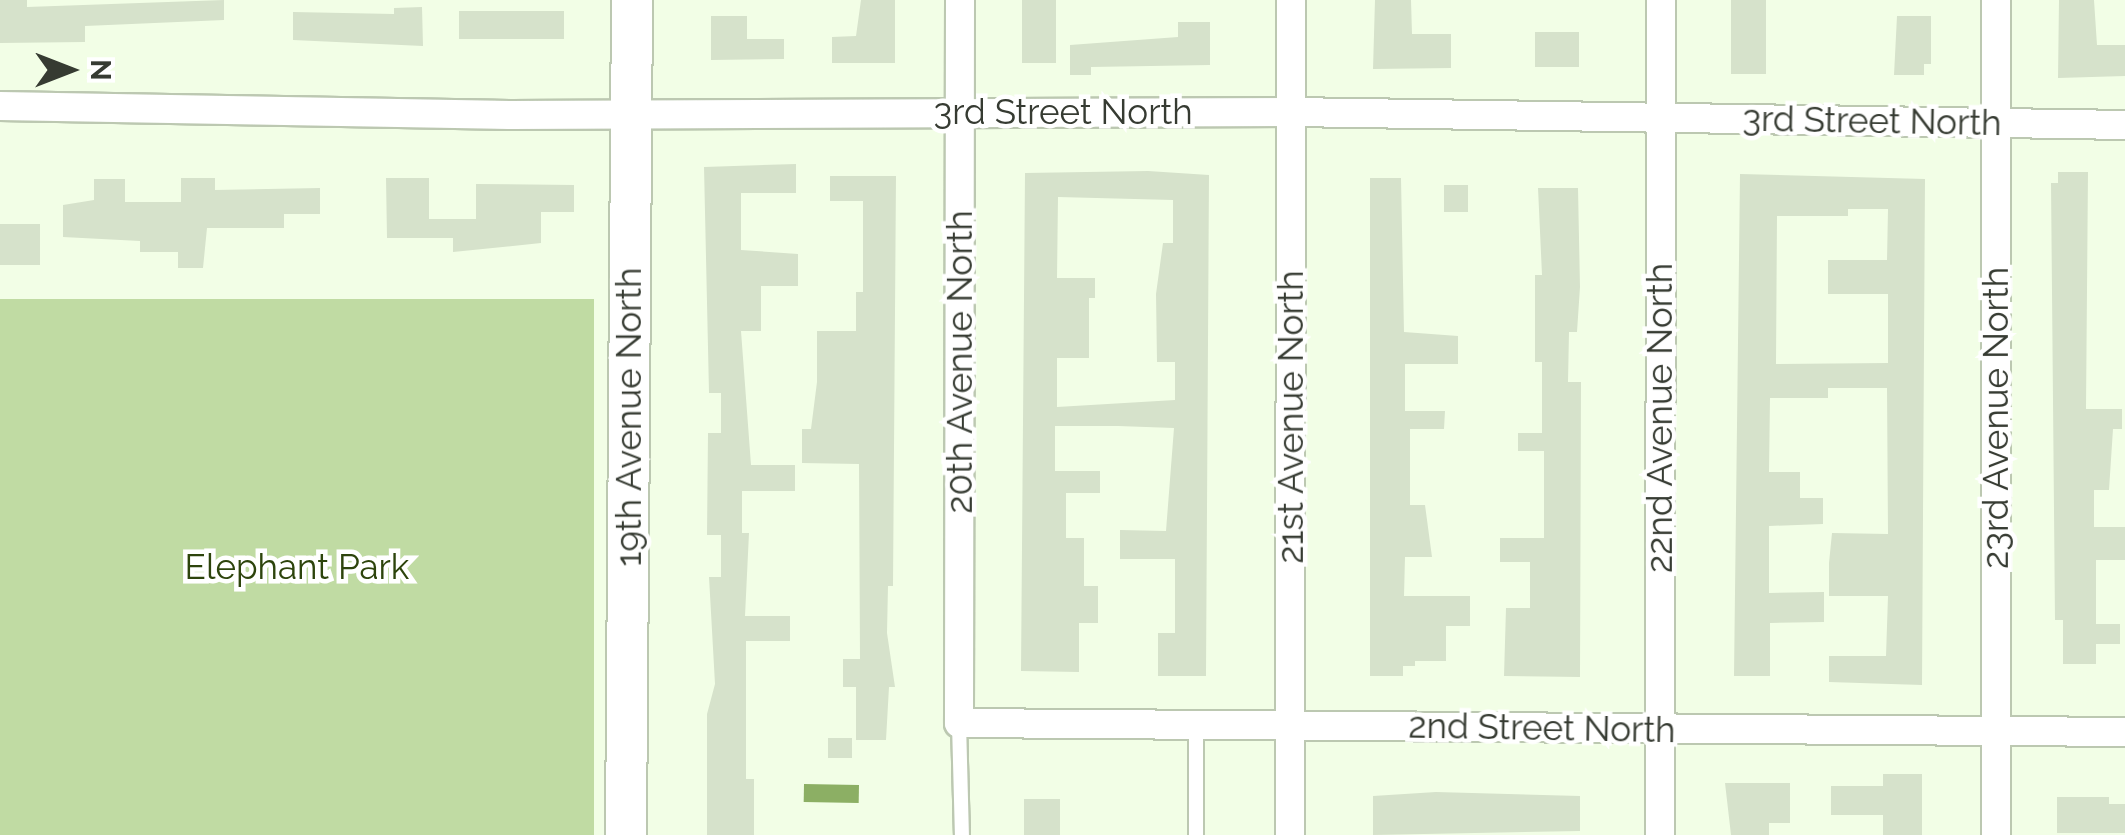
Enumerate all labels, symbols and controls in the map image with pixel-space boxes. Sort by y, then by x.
north arrow [20,20,120,120]
text: N [84,59,117,81]
street label: 3rd Street North [933,91,1193,133]
street label: 3rd Street North [1742,98,2002,144]
street label: 20th Avenue North [939,210,981,514]
street label: 22nd Avenue North [1639,262,1681,574]
street label: 23rd Avenue North [1975,266,2017,570]
street label: 19th Avenue North [608,267,650,567]
street label: 21st Avenue North [1270,270,1312,564]
park label: Elephant Park [185,546,409,588]
street label: 2nd Street North [1408,705,1676,751]

